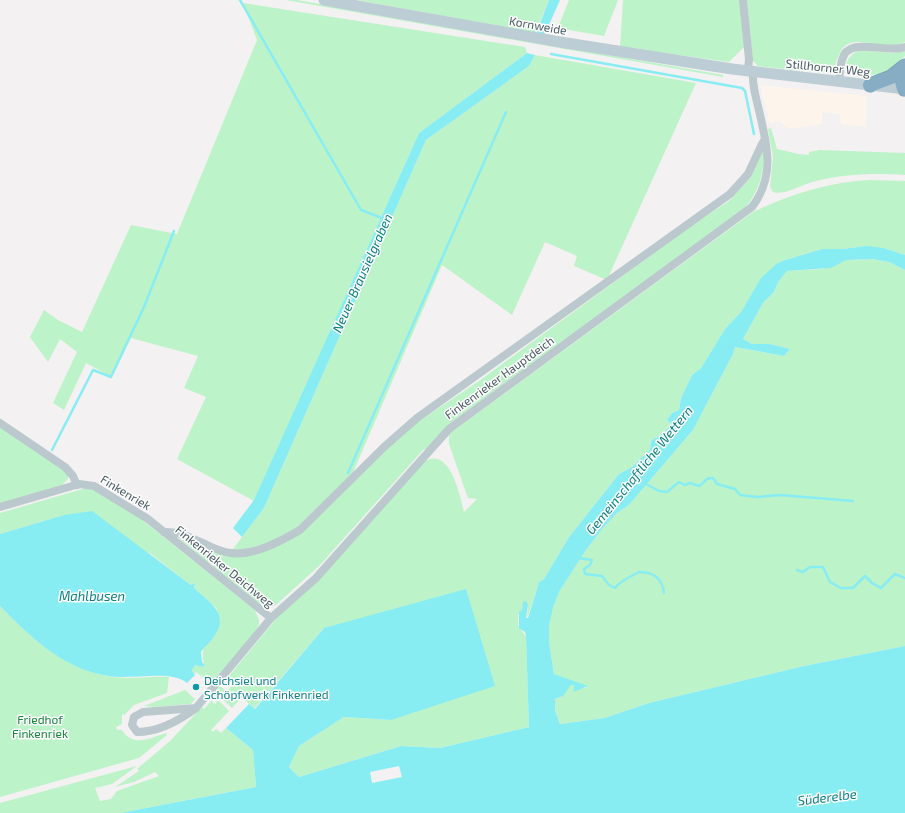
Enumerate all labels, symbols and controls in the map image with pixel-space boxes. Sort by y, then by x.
street label: Kornweide [508,13,568,37]
street label: Stillhorner Weg [785,56,871,78]
water label: Neuer Brausielgraben [329,211,395,335]
street label: Finkenrieker Hauptdeich [442,333,556,421]
water label: Gemeinschaftliche Wettern [582,402,696,538]
street label: Finkenriek [98,472,154,512]
street label: Finkenrieker Deichweg [173,522,277,610]
water label: Mahlbusen [59,588,125,604]
place label: Deichsiel und Schöpfwerk Finkenried [204,673,329,701]
marker: Deichsiel und Schöpfwerk Finkenried [191,682,201,692]
park label: Friedhof Finkenriek [12,712,68,740]
water label: Süderelbe [797,785,857,809]

